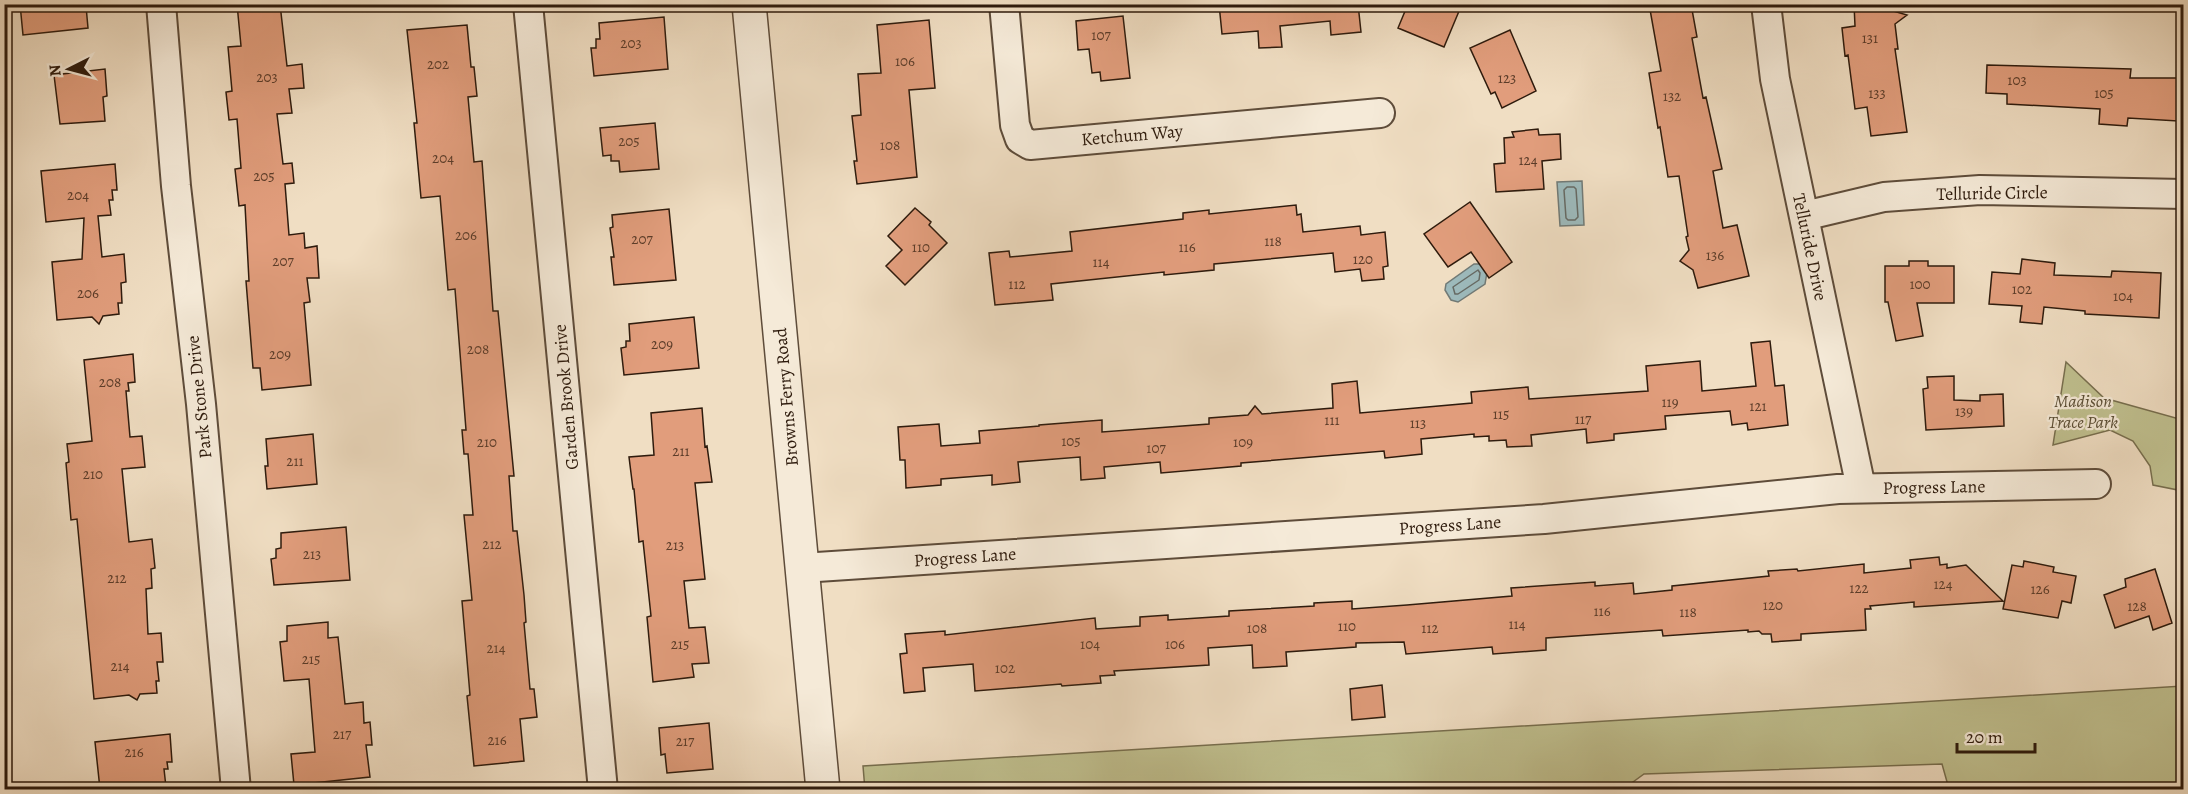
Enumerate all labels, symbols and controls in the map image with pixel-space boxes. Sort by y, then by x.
house number: 107 [1091,25,1111,45]
house number: 131 [1862,28,1878,48]
house number: 203 [620,33,642,53]
north arrow [39,39,99,99]
house number: 106 [895,51,915,71]
house number: 202 [427,54,449,74]
text: N [43,63,67,77]
house number: 203 [256,67,278,87]
house number: 123 [1498,68,1516,88]
house number: 103 [2007,70,2027,90]
house number: 133 [1868,83,1886,103]
house number: 105 [2094,83,2114,103]
house number: 132 [1663,86,1681,106]
street label: Ketchum Way [1080,119,1185,151]
house number: 205 [618,131,640,151]
house number: 108 [880,135,900,155]
house number: 204 [432,148,454,168]
house number: 124 [1518,150,1538,170]
house number: 205 [253,166,275,186]
street label: Telluride Circle [1936,180,2048,206]
house number: 204 [67,185,89,205]
street label: Telluride Drive [1787,191,1833,303]
house number: 206 [455,225,477,245]
house number: 207 [631,229,653,249]
house number: 118 [1264,231,1282,251]
house number: 110 [912,237,930,257]
house number: 116 [1178,237,1196,257]
house number: 136 [1706,245,1724,265]
house number: 120 [1353,249,1373,269]
house number: 207 [272,251,294,271]
house number: 114 [1092,252,1110,272]
house number: 112 [1008,274,1026,294]
house number: 100 [1909,274,1931,294]
house number: 102 [2012,279,2032,299]
house number: 206 [77,283,99,303]
house number: 104 [2113,286,2133,306]
street label: Garden Brook Drive [548,323,584,471]
street label: Browns Ferry Road [768,326,804,467]
street label: Park Stone Drive [181,334,217,460]
house number: 209 [651,334,673,354]
house number: 208 [467,339,489,359]
house number: 209 [269,344,291,364]
house number: 208 [99,372,121,392]
park label: Madison Trace Park [2048,389,2118,434]
house number: 119 [1661,392,1679,412]
house number: 121 [1749,396,1767,416]
house number: 139 [1955,401,1973,421]
house number: 115 [1493,404,1509,424]
house number: 117 [1575,409,1592,429]
house number: 111 [1324,410,1340,430]
house number: 113 [1410,413,1426,433]
house number: 105 [1061,431,1081,451]
house number: 210 [477,432,497,452]
house number: 109 [1233,432,1253,452]
house number: 107 [1146,438,1166,458]
house number: 211 [672,441,690,461]
house number: 211 [286,451,304,471]
house number: 210 [83,464,103,484]
street label: Progress Lane [1882,474,1986,500]
street label: Progress Lane [1398,509,1502,541]
house number: 212 [482,534,502,554]
house number: 213 [666,535,684,555]
street label: Progress Lane [913,541,1017,573]
house number: 213 [303,544,321,564]
house number: 212 [107,568,127,588]
house number: 124 [1933,574,1953,594]
house number: 122 [1849,578,1869,598]
house number: 126 [2030,579,2050,599]
house number: 120 [1763,595,1783,615]
house number: 128 [2127,596,2147,616]
house number: 116 [1593,601,1611,621]
house number: 118 [1679,602,1697,622]
house number: 114 [1508,614,1526,634]
house number: 110 [1338,616,1356,636]
house number: 108 [1247,618,1267,638]
house number: 112 [1421,618,1439,638]
house number: 215 [671,634,689,654]
house number: 104 [1080,634,1100,654]
house number: 106 [1165,634,1185,654]
house number: 214 [486,638,506,658]
house number: 215 [302,649,320,669]
house number: 214 [110,656,130,676]
house number: 102 [995,658,1015,678]
scale bar [1957,716,2035,754]
house number: 217 [333,724,352,744]
text: 20 m [1966,725,2003,749]
house number: 216 [487,730,507,750]
house number: 217 [676,731,695,751]
house number: 216 [124,742,144,762]

